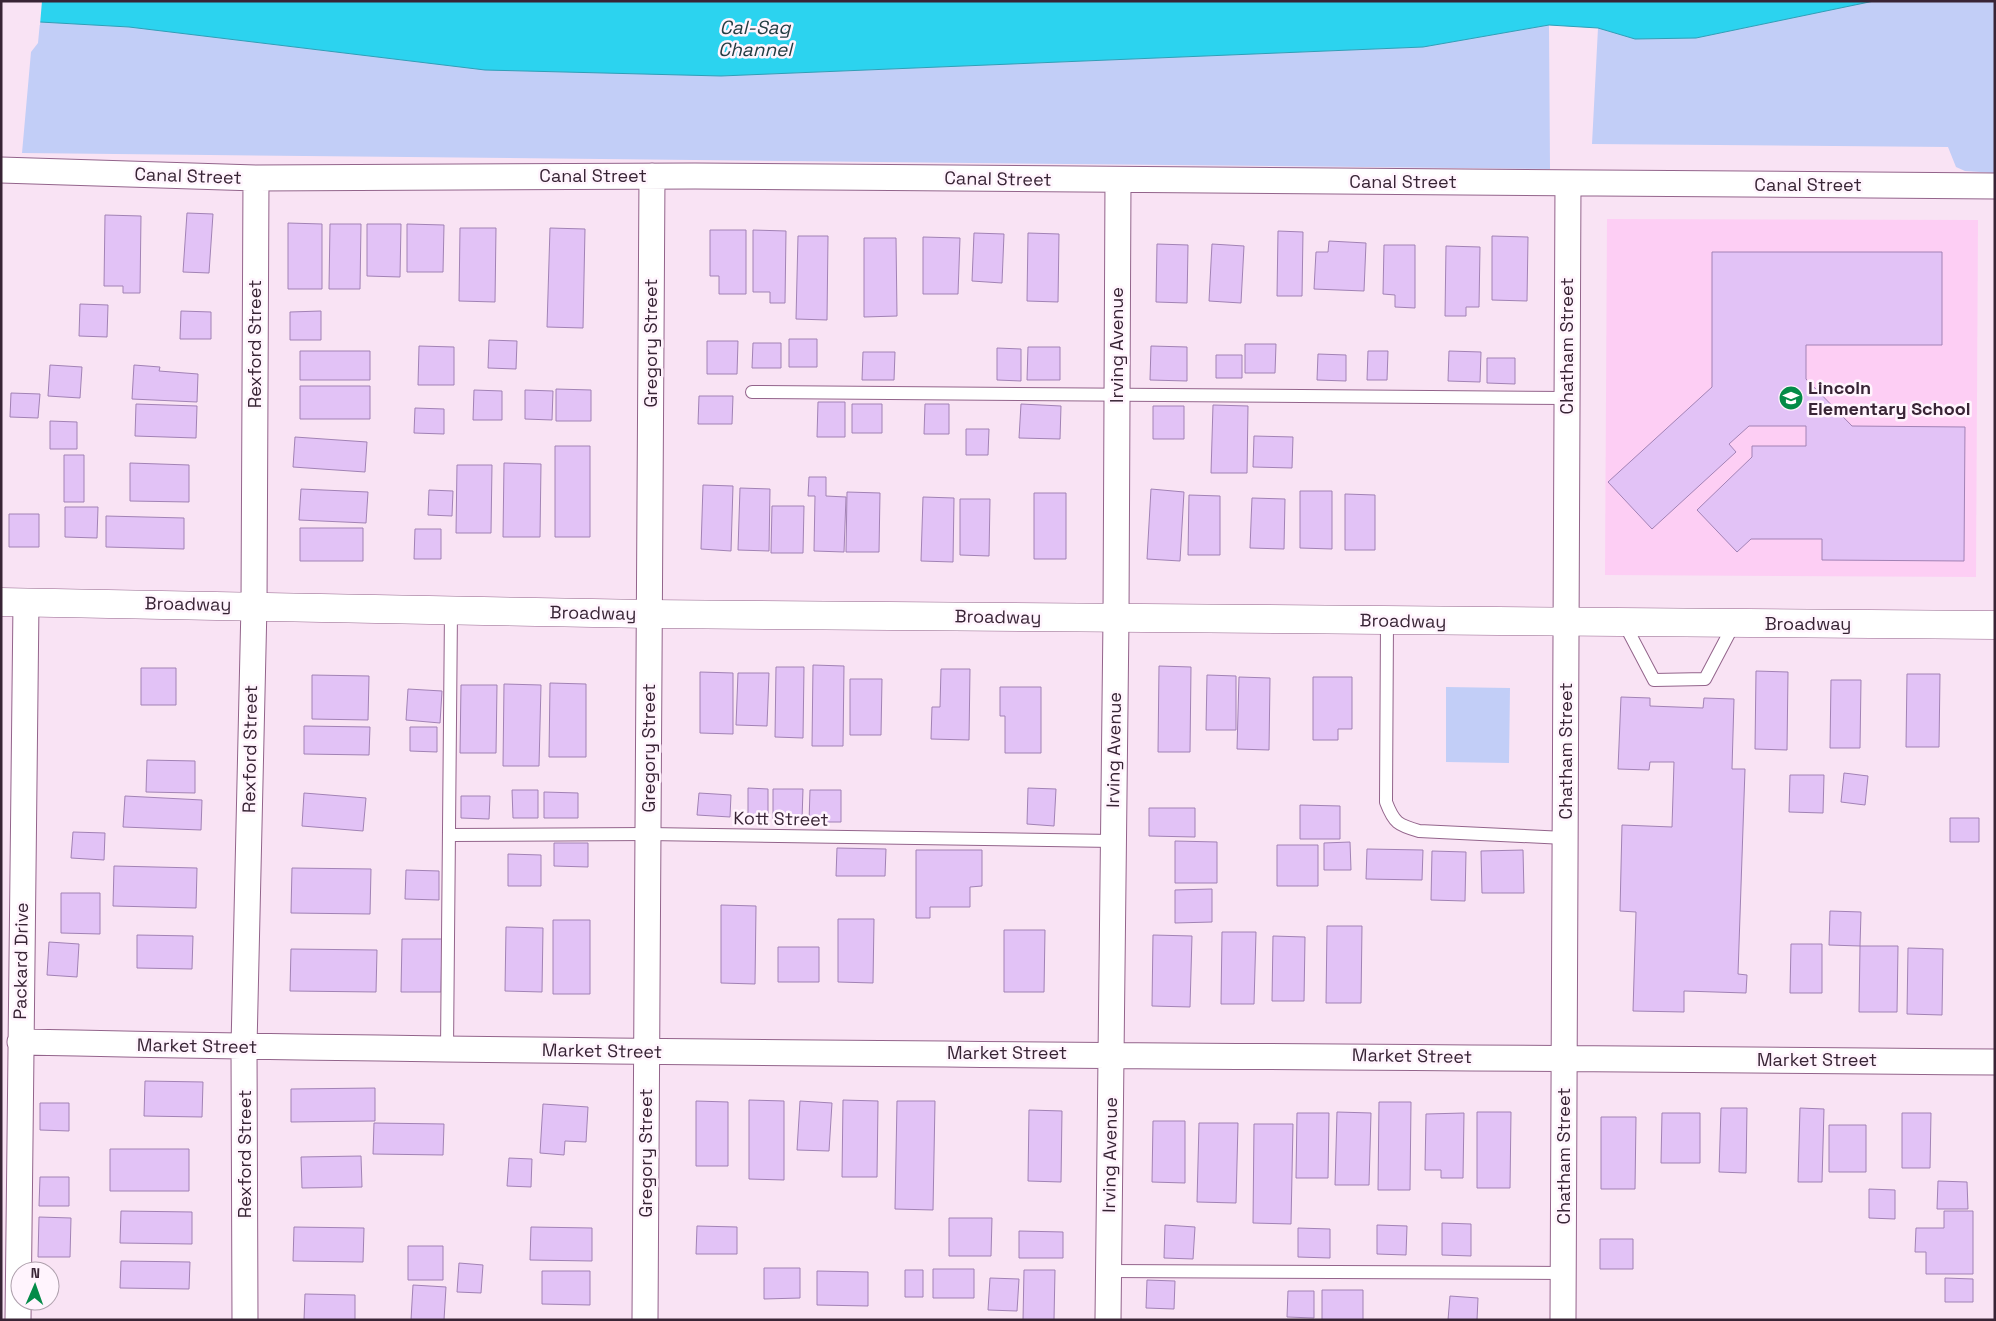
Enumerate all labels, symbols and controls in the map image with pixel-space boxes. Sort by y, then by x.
water label: Cal-Sag Channel [718,15,794,62]
street label: Canal Street [134,162,242,189]
street label: Canal Street [539,164,647,187]
street label: Canal Street [944,166,1052,191]
street label: Canal Street [1349,170,1457,193]
street label: Canal Street [1754,173,1862,196]
street label: Chatham Street [1555,277,1578,415]
street label: Gregory Street [639,278,662,408]
street label: Rexford Street [243,280,266,408]
street label: Irving Avenue [1105,287,1128,403]
place label: Lincoln Elementary School [1808,376,1971,420]
school or university icon: Lincoln Elementary School [1778,385,1804,411]
street label: Broadway [145,591,231,616]
street label: Broadway [550,600,636,625]
street label: Broadway [955,604,1041,629]
street label: Broadway [1360,608,1446,633]
street label: Broadway [1765,612,1851,635]
street label: Chatham Street [1554,682,1577,820]
street label: Gregory Street [637,683,660,813]
street label: Rexford Street [237,685,262,813]
street label: Irving Avenue [1101,692,1126,808]
street label: Kott Street [733,806,829,831]
street label: Packard Drive [8,902,33,1020]
street label: Market Street [137,1033,257,1058]
street label: Market Street [542,1038,662,1063]
street label: Market Street [947,1041,1067,1064]
street label: Market Street [1352,1043,1472,1068]
street label: Market Street [1757,1048,1877,1071]
street label: Chatham Street [1552,1087,1575,1225]
street label: Gregory Street [634,1088,657,1218]
street label: Rexford Street [233,1090,256,1218]
street label: Irving Avenue [1097,1097,1122,1213]
north arrow [10,1261,60,1311]
text: N [30,1264,40,1282]

